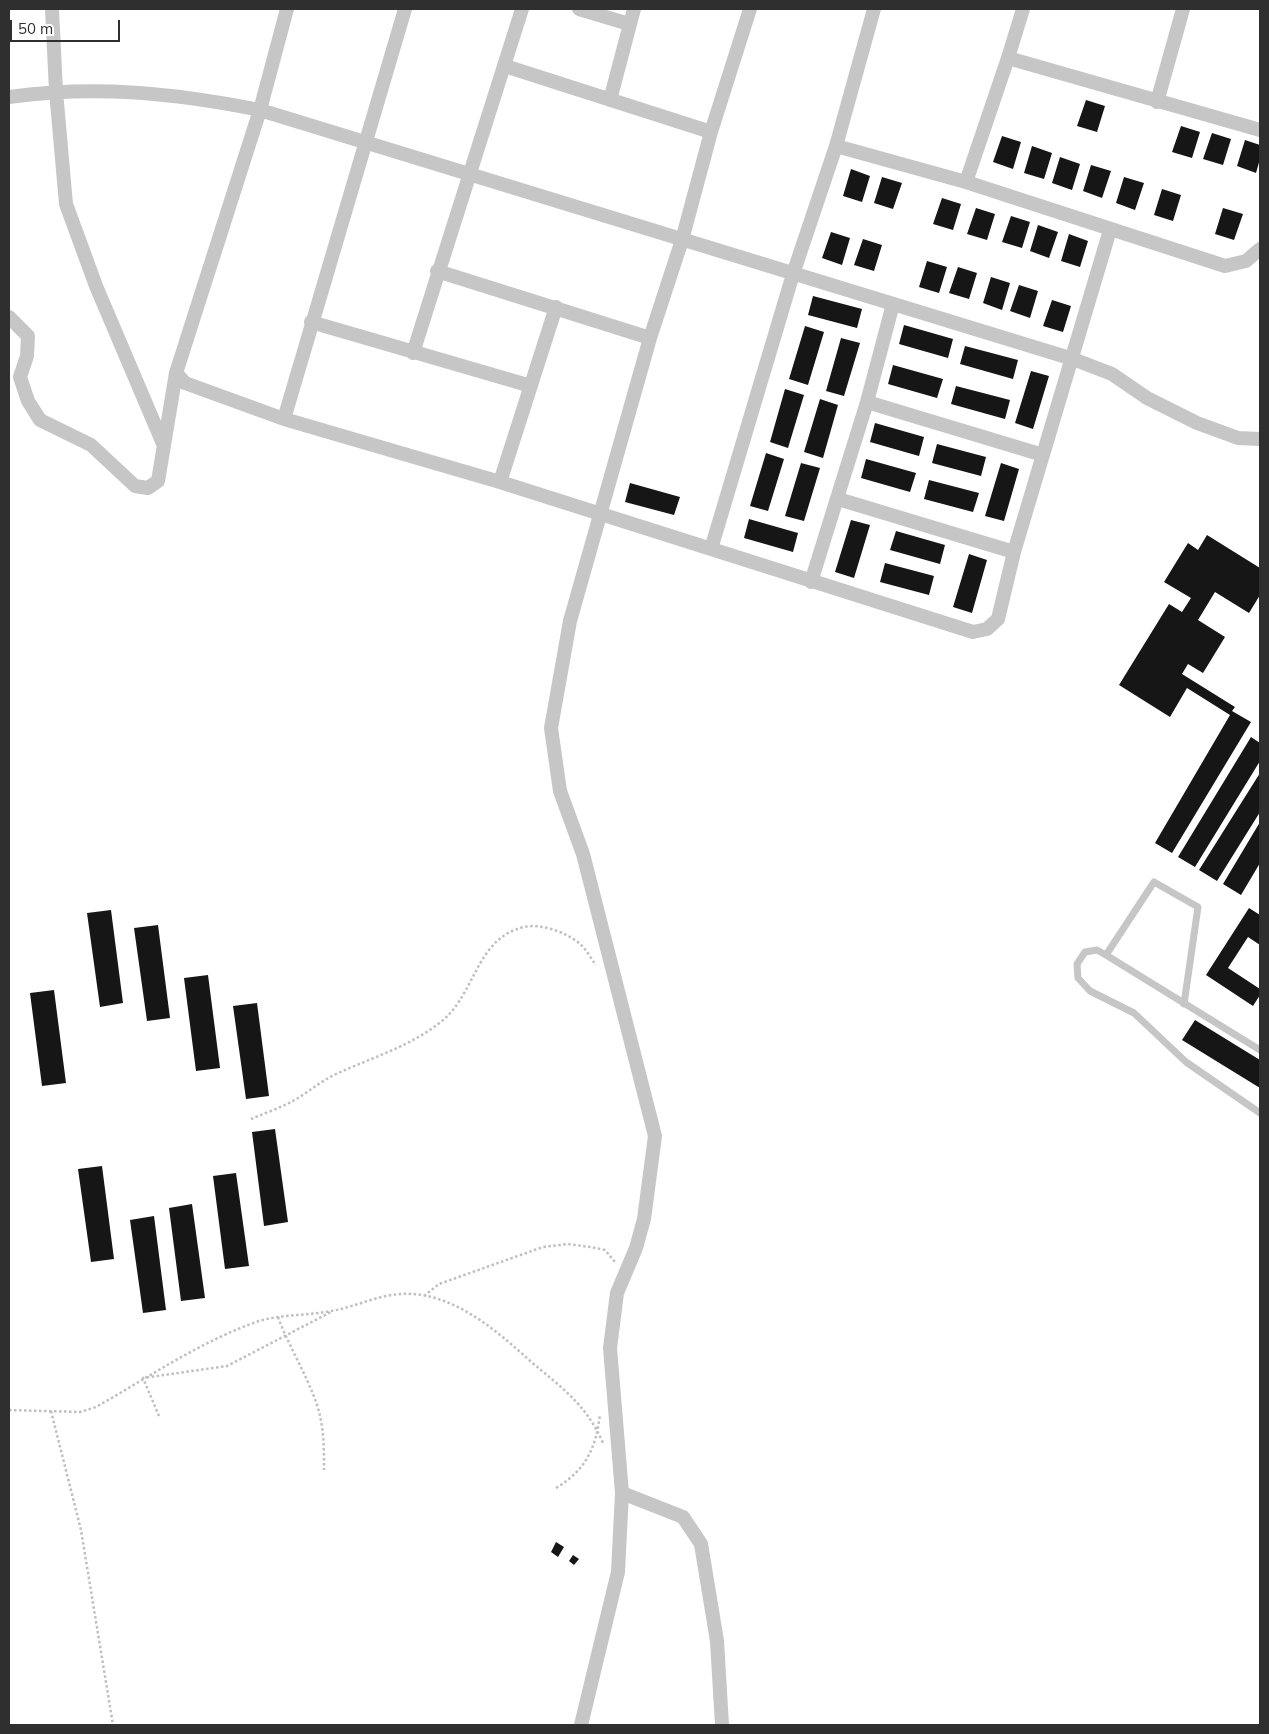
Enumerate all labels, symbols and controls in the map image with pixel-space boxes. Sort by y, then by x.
scale bar [12,10,122,42]
text: 50 m [18,19,53,38]

